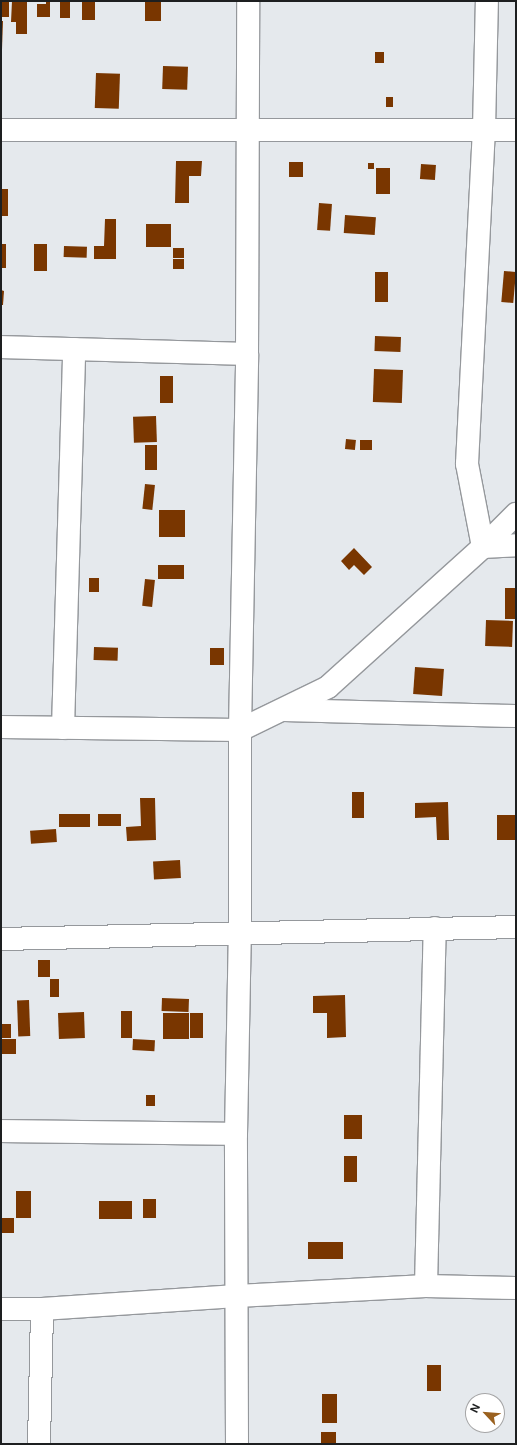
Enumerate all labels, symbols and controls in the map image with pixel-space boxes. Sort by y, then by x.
north arrow [465,1393,505,1433]
text: N [467,1401,483,1415]

